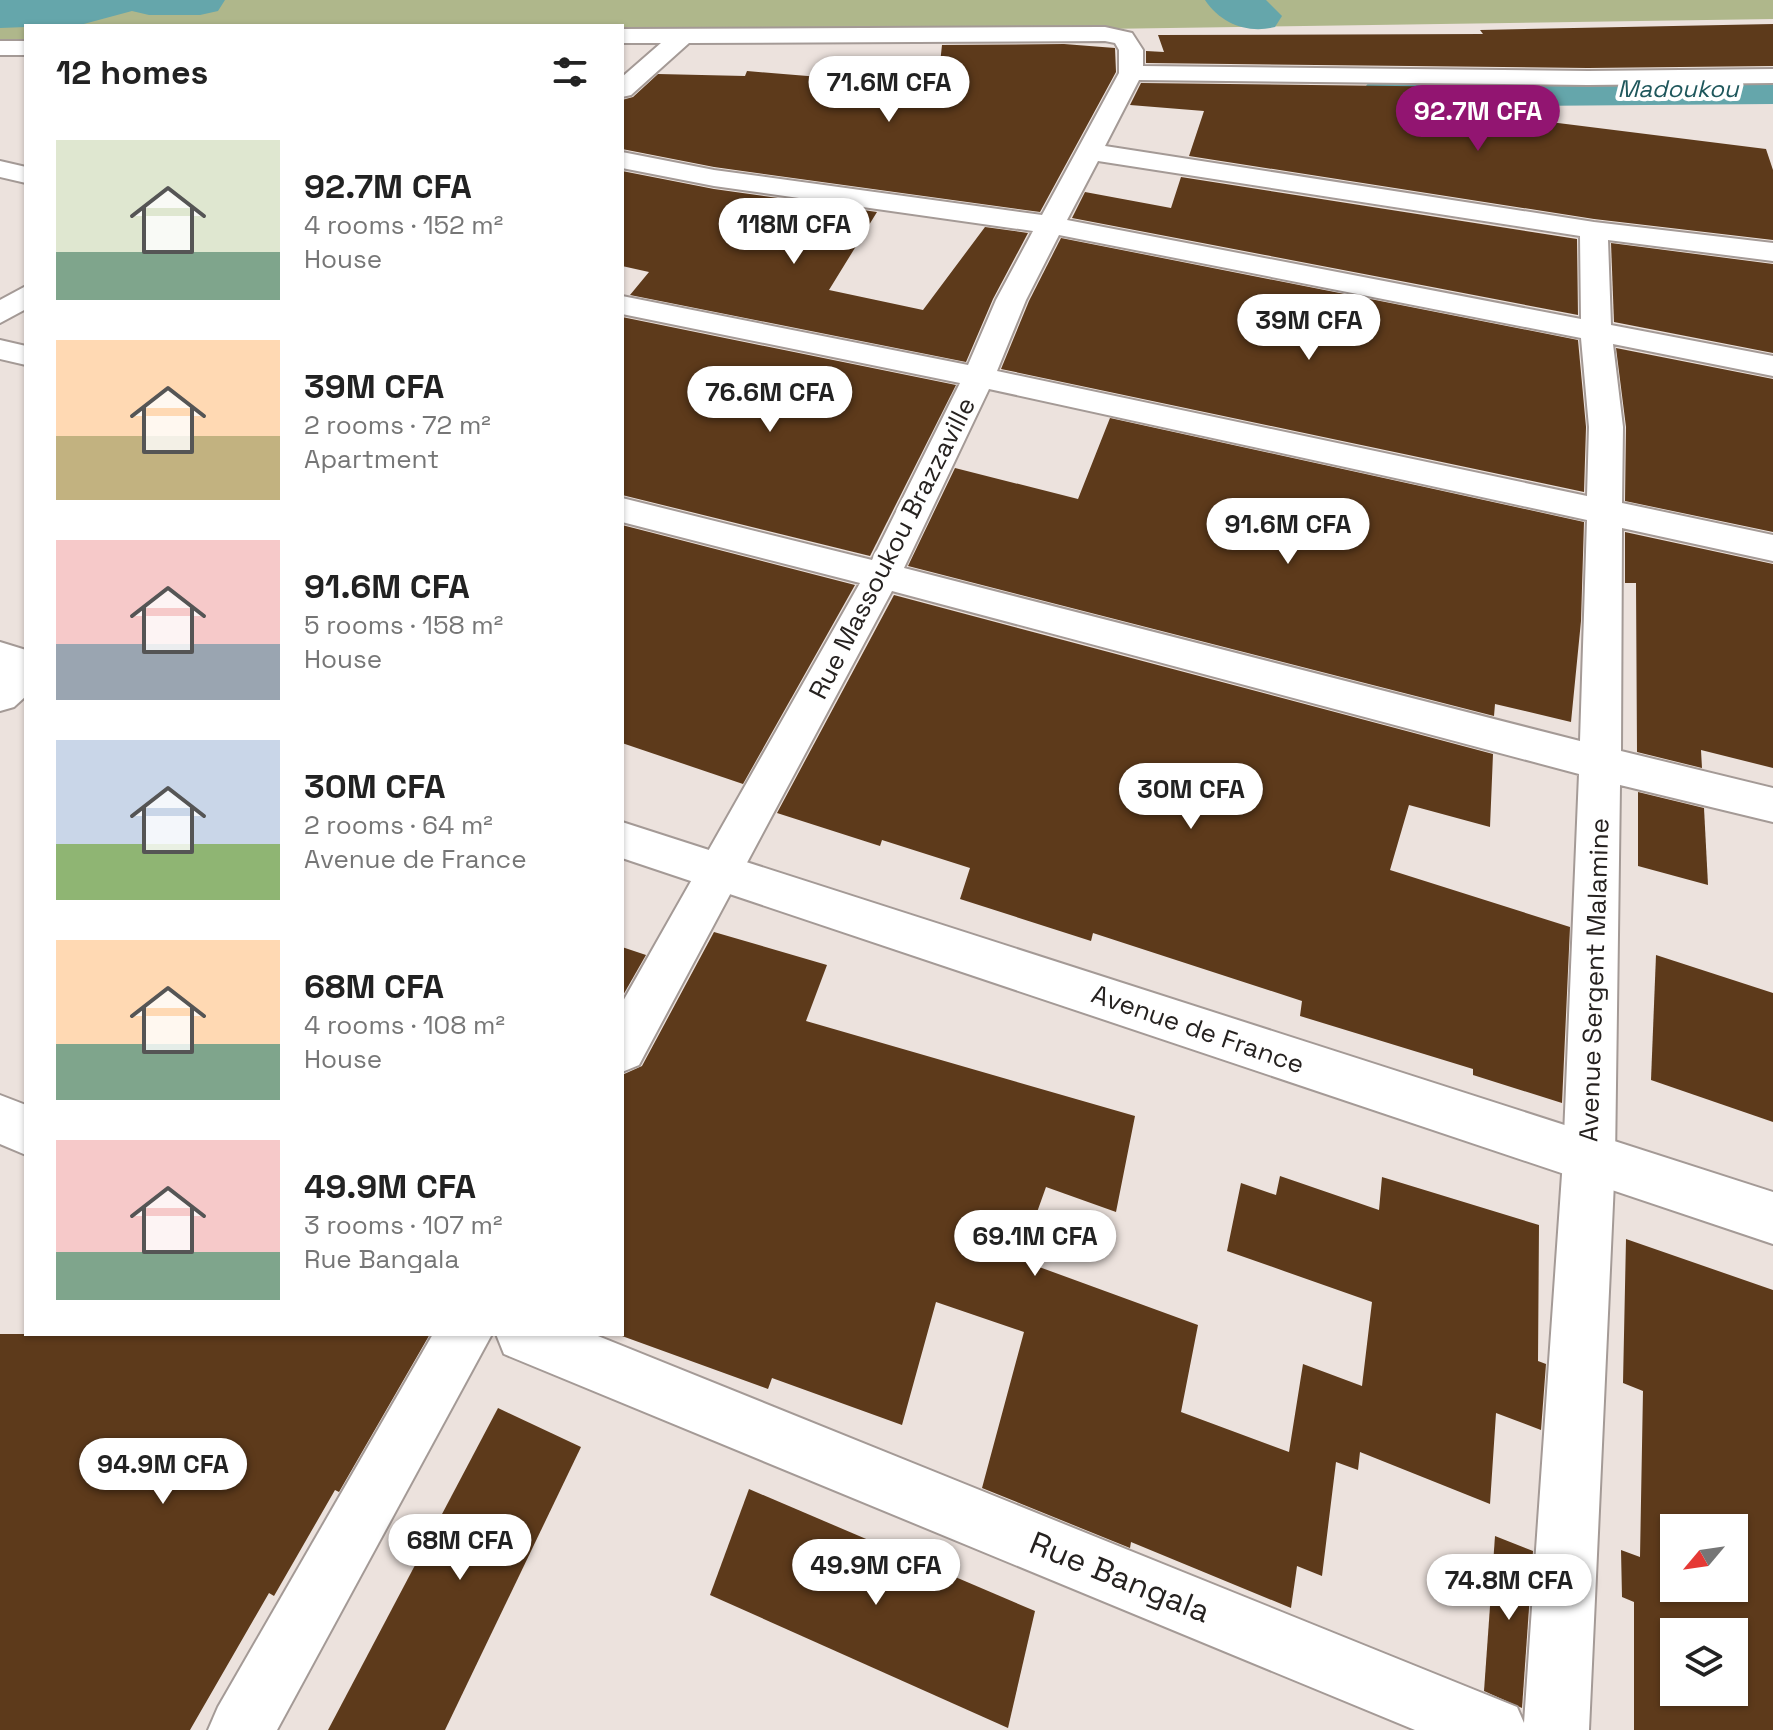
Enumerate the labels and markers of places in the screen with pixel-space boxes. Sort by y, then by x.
pin: 71.6M CFA [797,56,981,124]
pin: 92.7M CFA [1386,85,1570,153]
pin: 118M CFA [711,198,877,266]
pin: 39M CFA [1235,294,1383,362]
pin: 76.6M CFA [678,366,862,434]
pin: 91.6M CFA [1196,498,1380,566]
pin: 30M CFA [1117,763,1265,831]
pin: 69.1M CFA [943,1210,1127,1278]
pin: 94.9M CFA [71,1438,255,1506]
pin: 68M CFA [386,1514,534,1582]
pin: 49.9M CFA [784,1539,968,1607]
pin: 74.8M CFA [1417,1554,1601,1622]

